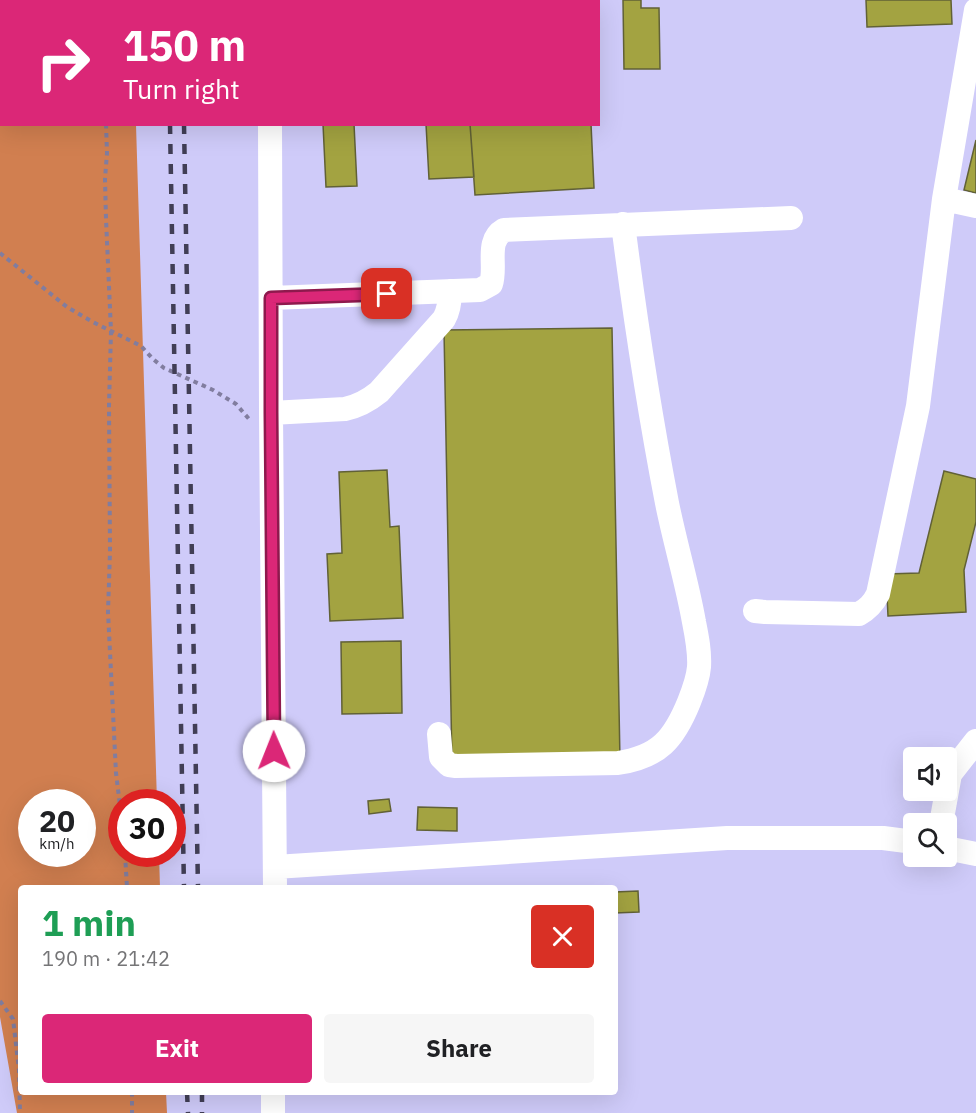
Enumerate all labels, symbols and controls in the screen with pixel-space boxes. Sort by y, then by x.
text: 150 m [123,18,246,73]
icon: right [24,24,102,102]
text: Turn right [123,71,240,106]
pin [361,268,412,319]
icon: arrive [370,277,403,310]
position arrow [242,719,306,783]
map controls [903,747,957,867]
button: sound [903,747,957,801]
speed limit sign: 30 [108,789,186,867]
text: 20 [39,801,75,840]
button: search [903,813,957,867]
text: km/h [39,834,75,853]
text: 1 min [42,899,136,946]
button: close [531,905,594,968]
text: 190 m · 21:42 [42,945,170,972]
button: Exit [42,1014,312,1083]
button: Share [324,1014,594,1083]

